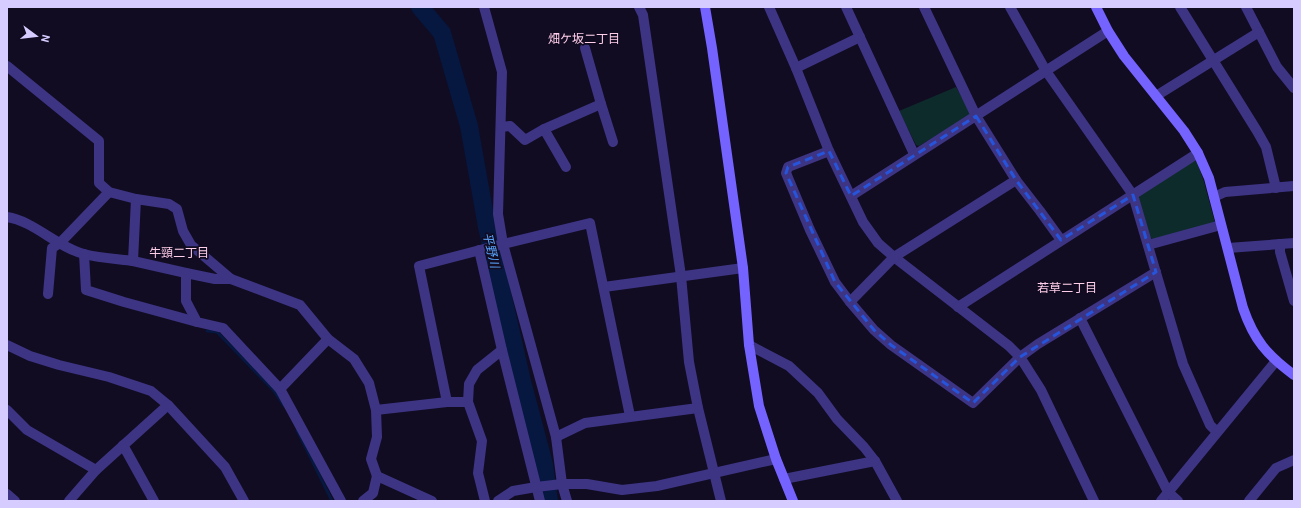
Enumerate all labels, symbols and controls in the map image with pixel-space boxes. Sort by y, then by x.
north arrow [16,16,56,56]
district label: 畑ケ坂二丁目 [548,31,620,45]
text: N [39,33,53,44]
water label: 平野川 [481,231,503,271]
district label: 牛頸二丁目 [149,245,209,259]
district label: 若草二丁目 [1037,280,1097,294]

